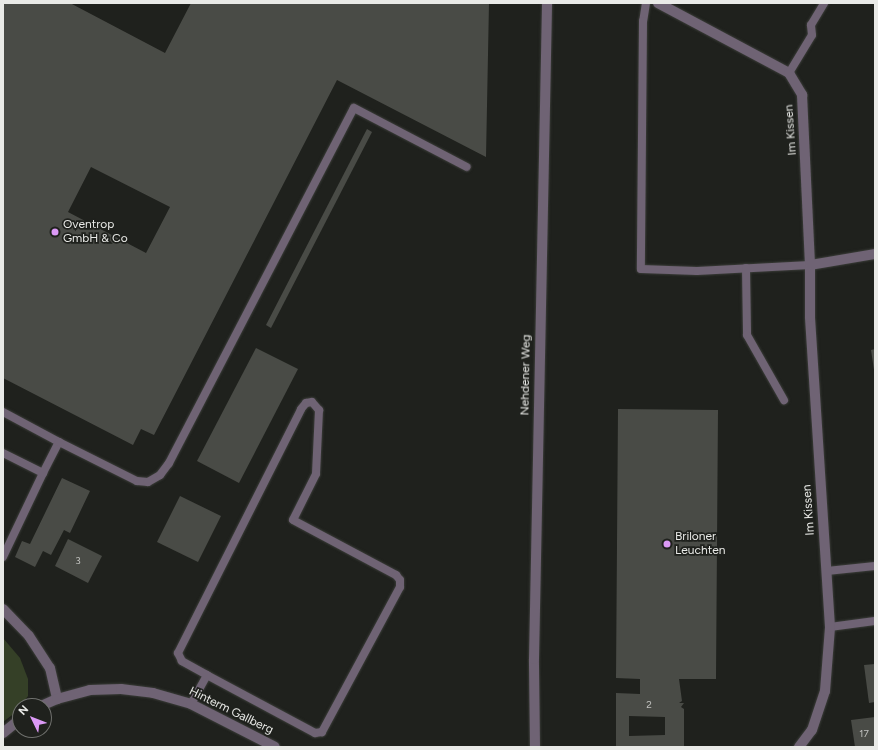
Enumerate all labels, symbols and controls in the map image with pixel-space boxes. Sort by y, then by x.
street label: Im Kissen [782,104,800,156]
place label: Oventrop GmbH & Co [63,218,128,246]
marker: Oventrop GmbH & Co [50,227,60,237]
street label: Nehdener Weg [518,334,534,416]
street label: Im Kissen [800,484,818,536]
place label: Briloner Leuchten [675,530,725,558]
marker: Briloner Leuchten [662,539,672,549]
house number: 3 [75,555,81,567]
street label: Hinterm Gallberg [187,684,275,738]
north arrow [12,698,52,738]
house number: 2 [646,699,652,711]
text: N [16,703,31,718]
house number: 17 [859,728,869,740]

